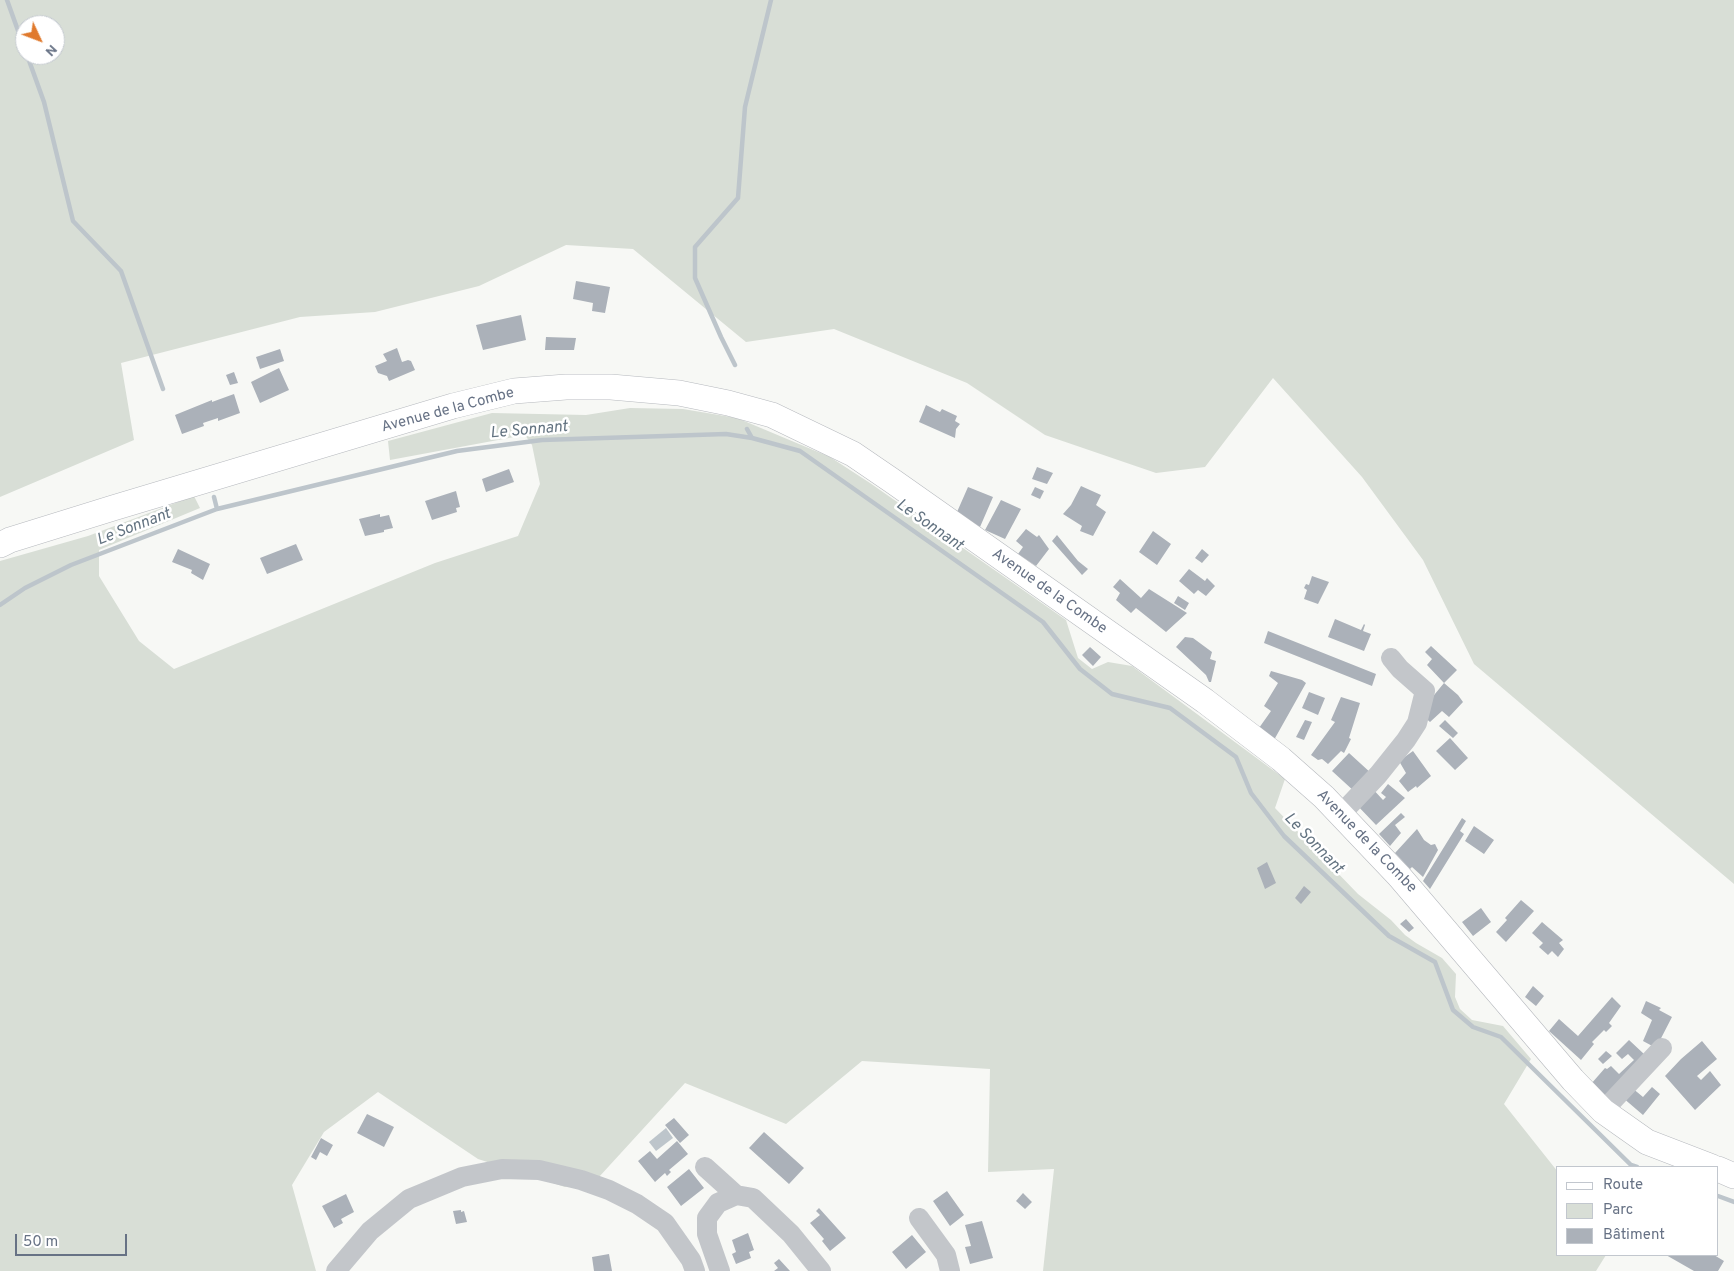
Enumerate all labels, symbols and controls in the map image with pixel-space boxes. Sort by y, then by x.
north arrow [15,15,65,65]
text: N [41,40,60,59]
street label: Avenue de la Combe [380,385,516,437]
water label: Le Sonnant [490,418,568,444]
water label: Le Sonnant [892,496,966,556]
water label: Le Sonnant [94,505,174,551]
street label: Avenue de la Combe [988,545,1110,639]
street label: Avenue de la Combe [1312,787,1420,897]
water label: Le Sonnant [1279,809,1347,879]
legend [1556,1166,1719,1256]
text: Route [1603,1176,1643,1195]
text: Parc [1603,1201,1633,1220]
scale bar [18,1224,130,1256]
text: Bâtiment [1603,1226,1665,1245]
text: 50 m [23,1233,58,1252]

